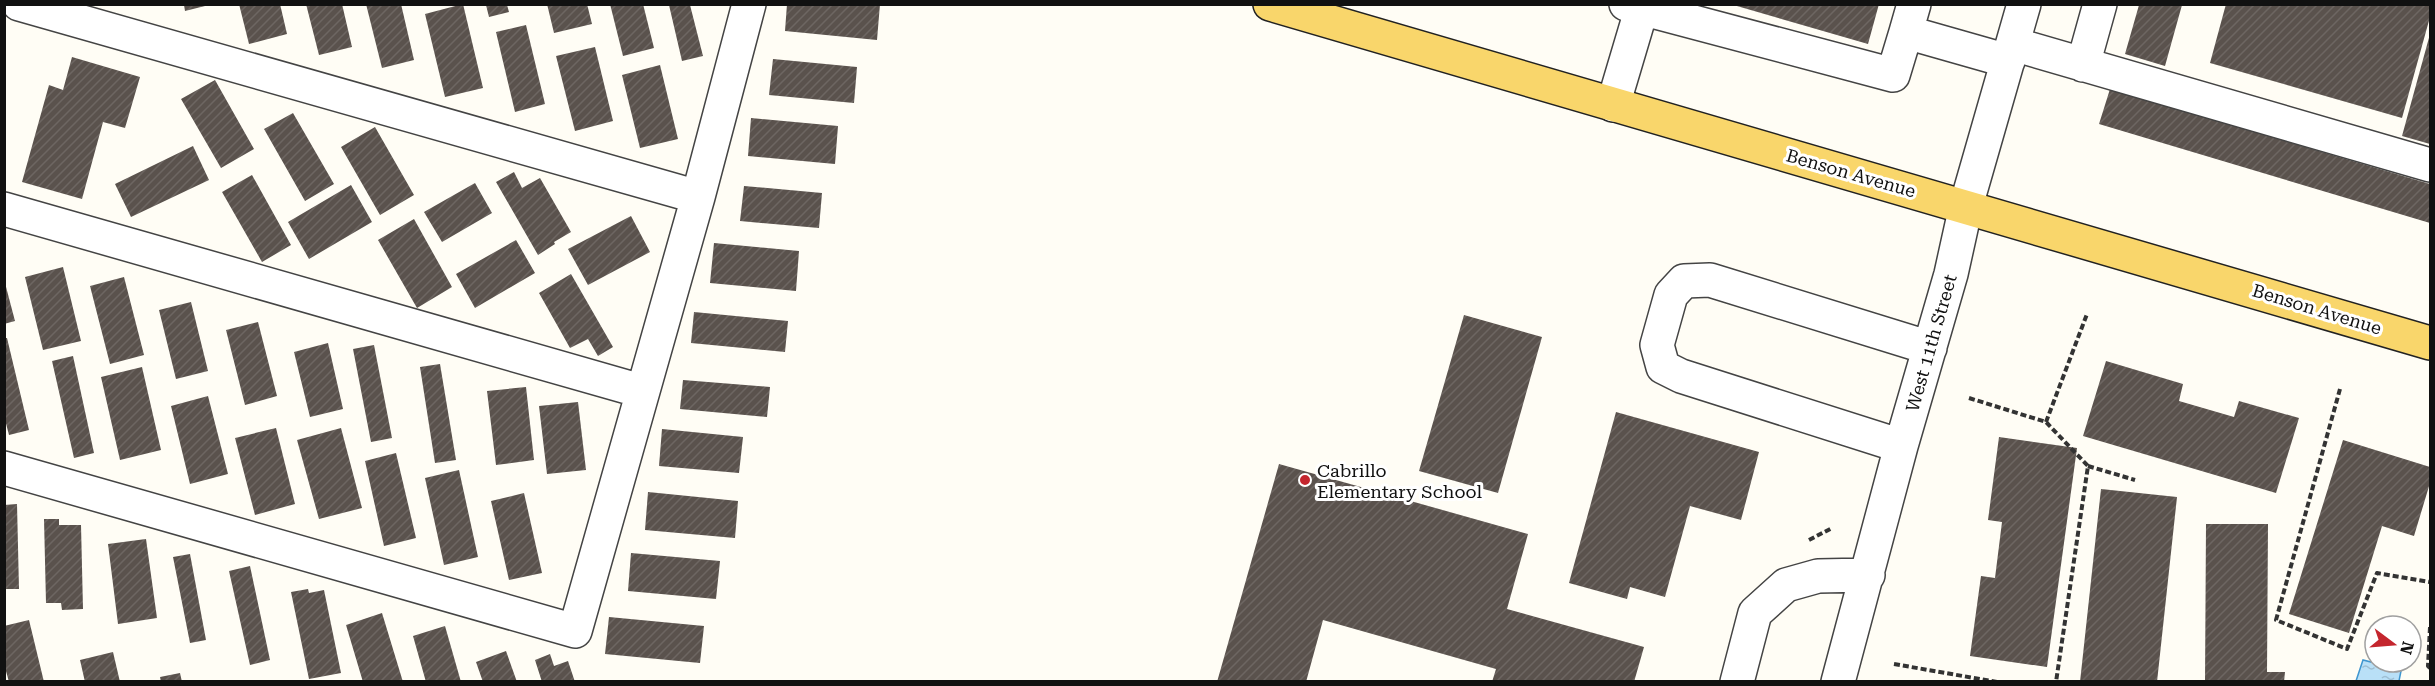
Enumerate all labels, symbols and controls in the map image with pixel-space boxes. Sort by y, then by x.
street label: Benson Avenue [1784,144,1918,202]
street label: West 11th Street [1901,272,1961,414]
street label: Benson Avenue [2250,279,2384,339]
place label: Cabrillo Elementary School [1317,460,1482,502]
marker: Cabrillo Elementary School [1298,473,1312,487]
north arrow [2363,614,2423,674]
text: N [2396,639,2418,657]

